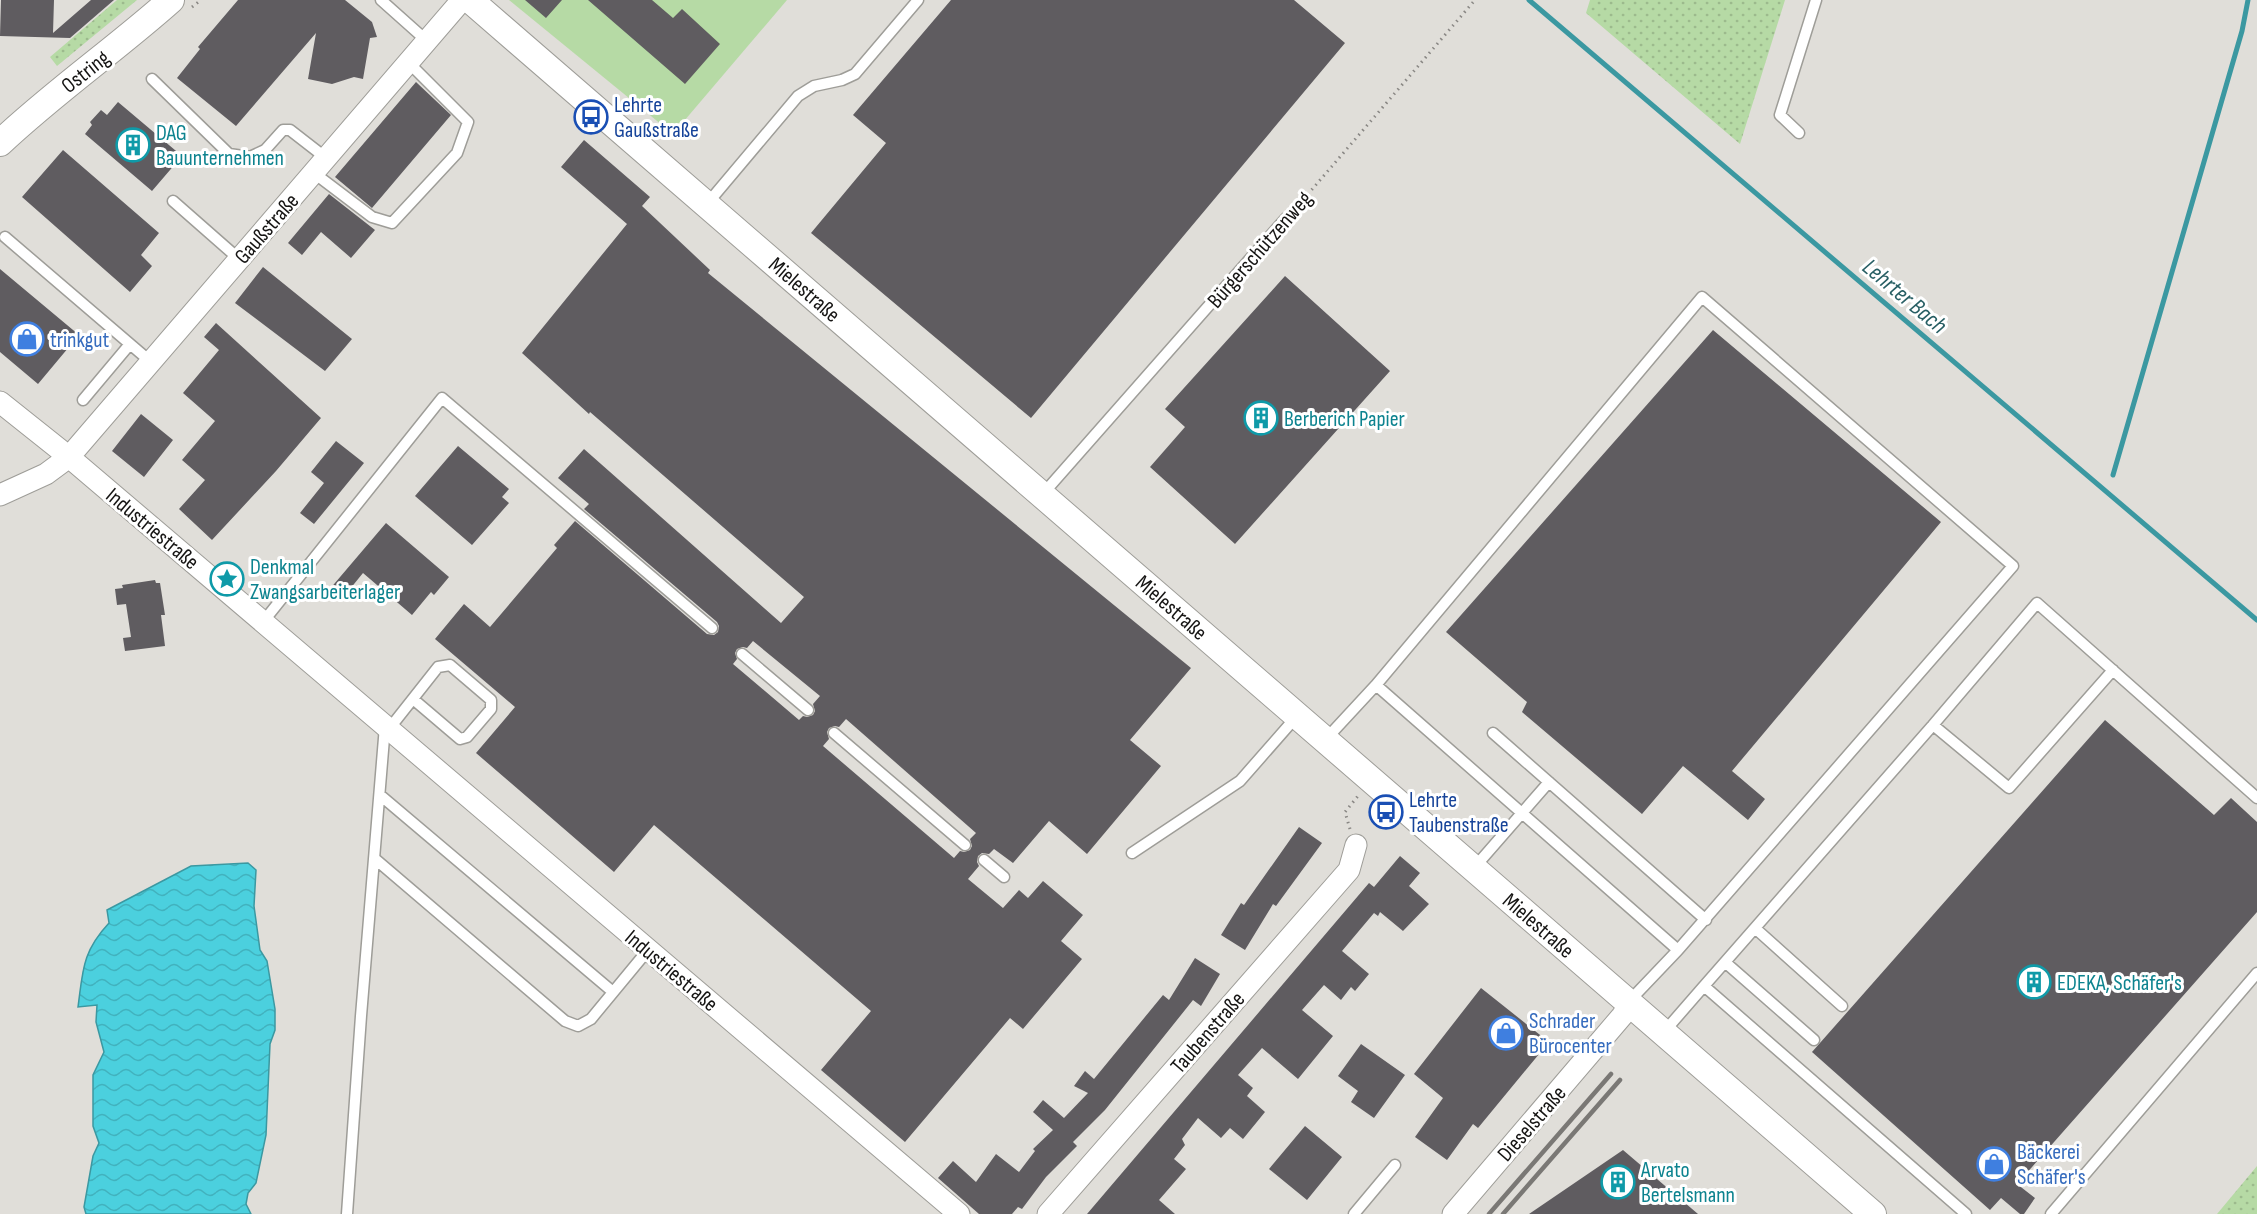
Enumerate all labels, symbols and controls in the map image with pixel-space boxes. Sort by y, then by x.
street label: Ostring [56,45,116,99]
place label: Lehrte Gaußstraße [614,92,699,144]
bus stop icon: Lehrte Gaußstraße [573,99,609,135]
place label: DAG Bauunternehmen [156,120,284,172]
building icon: DAG Bauunternehmen [115,127,151,163]
street label: Bürgerschützenweg [1202,186,1318,314]
street label: Gaußstraße [229,188,305,270]
street label: Mielestraße [763,252,845,329]
water label: Lehrter Bach [1857,253,1953,340]
shop icon: trinkgut [9,321,45,357]
place label: trinkgut [50,327,109,354]
building icon: Berberich Papier [1243,400,1279,436]
place label: Berberich Papier [1284,406,1405,433]
street label: Industriestraße [100,482,204,576]
place label: Denkmal Zwangsarbeiterlager [250,554,400,606]
place icon: Denkmal Zwangsarbeiterlager [209,561,245,597]
street label: Mielestraße [1130,570,1212,647]
place label: Lehrte Taubenstraße [1409,787,1509,839]
bus stop icon: Lehrte Taubenstraße [1368,794,1404,830]
street label: Mielestraße [1497,888,1579,965]
street label: Industriestraße [619,924,723,1018]
building icon: EDEKA, Schäfer's [2016,964,2052,1000]
place label: EDEKA, Schäfer's [2057,970,2182,997]
street label: Taubenstraße [1165,987,1251,1079]
place label: Schrader Bürocenter [1529,1008,1612,1060]
shop icon: Schrader Bürocenter [1488,1015,1524,1051]
street label: Dieselstraße [1492,1081,1572,1167]
place label: Bäckerei Schäfer's [2017,1139,2086,1191]
shop icon: Bäckerei Schäfer's [1976,1146,2012,1182]
place label: Arvato Bertelsmann [1640,1157,1735,1209]
building icon: Arvato Bertelsmann [1600,1164,1636,1200]

